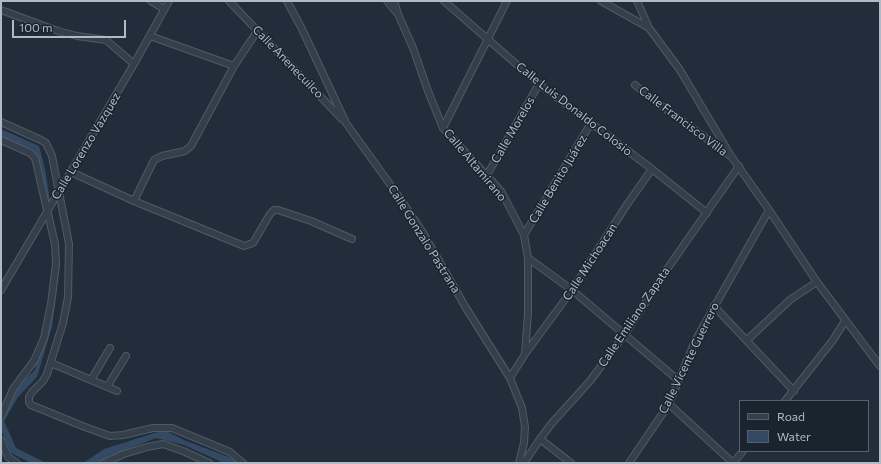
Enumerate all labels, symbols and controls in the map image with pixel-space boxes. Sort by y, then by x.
scale bar [14,12,128,38]
text: 100 m [19,20,53,34]
street label: Calle Anenecuilco [250,23,326,101]
street label: Calle Luis Donaldo Colosio [513,59,635,159]
street label: Calle Francisco Villa [636,83,730,159]
street label: Calle Lorenzo Vazquez [48,90,124,202]
street label: Calle Morelos [488,94,538,166]
street label: Calle Altamirano [440,126,510,204]
street label: Calle Benito Juárez [526,132,590,226]
street label: Calle Gonzalo Pastrana [385,182,463,296]
street label: Calle Michoacan [560,221,620,303]
street label: Calle Emiliano Zapata [595,264,673,370]
street label: Calle Vicente Guerrero [656,300,722,416]
legend [739,400,869,452]
text: Road [777,409,805,423]
text: Water [777,429,811,443]

